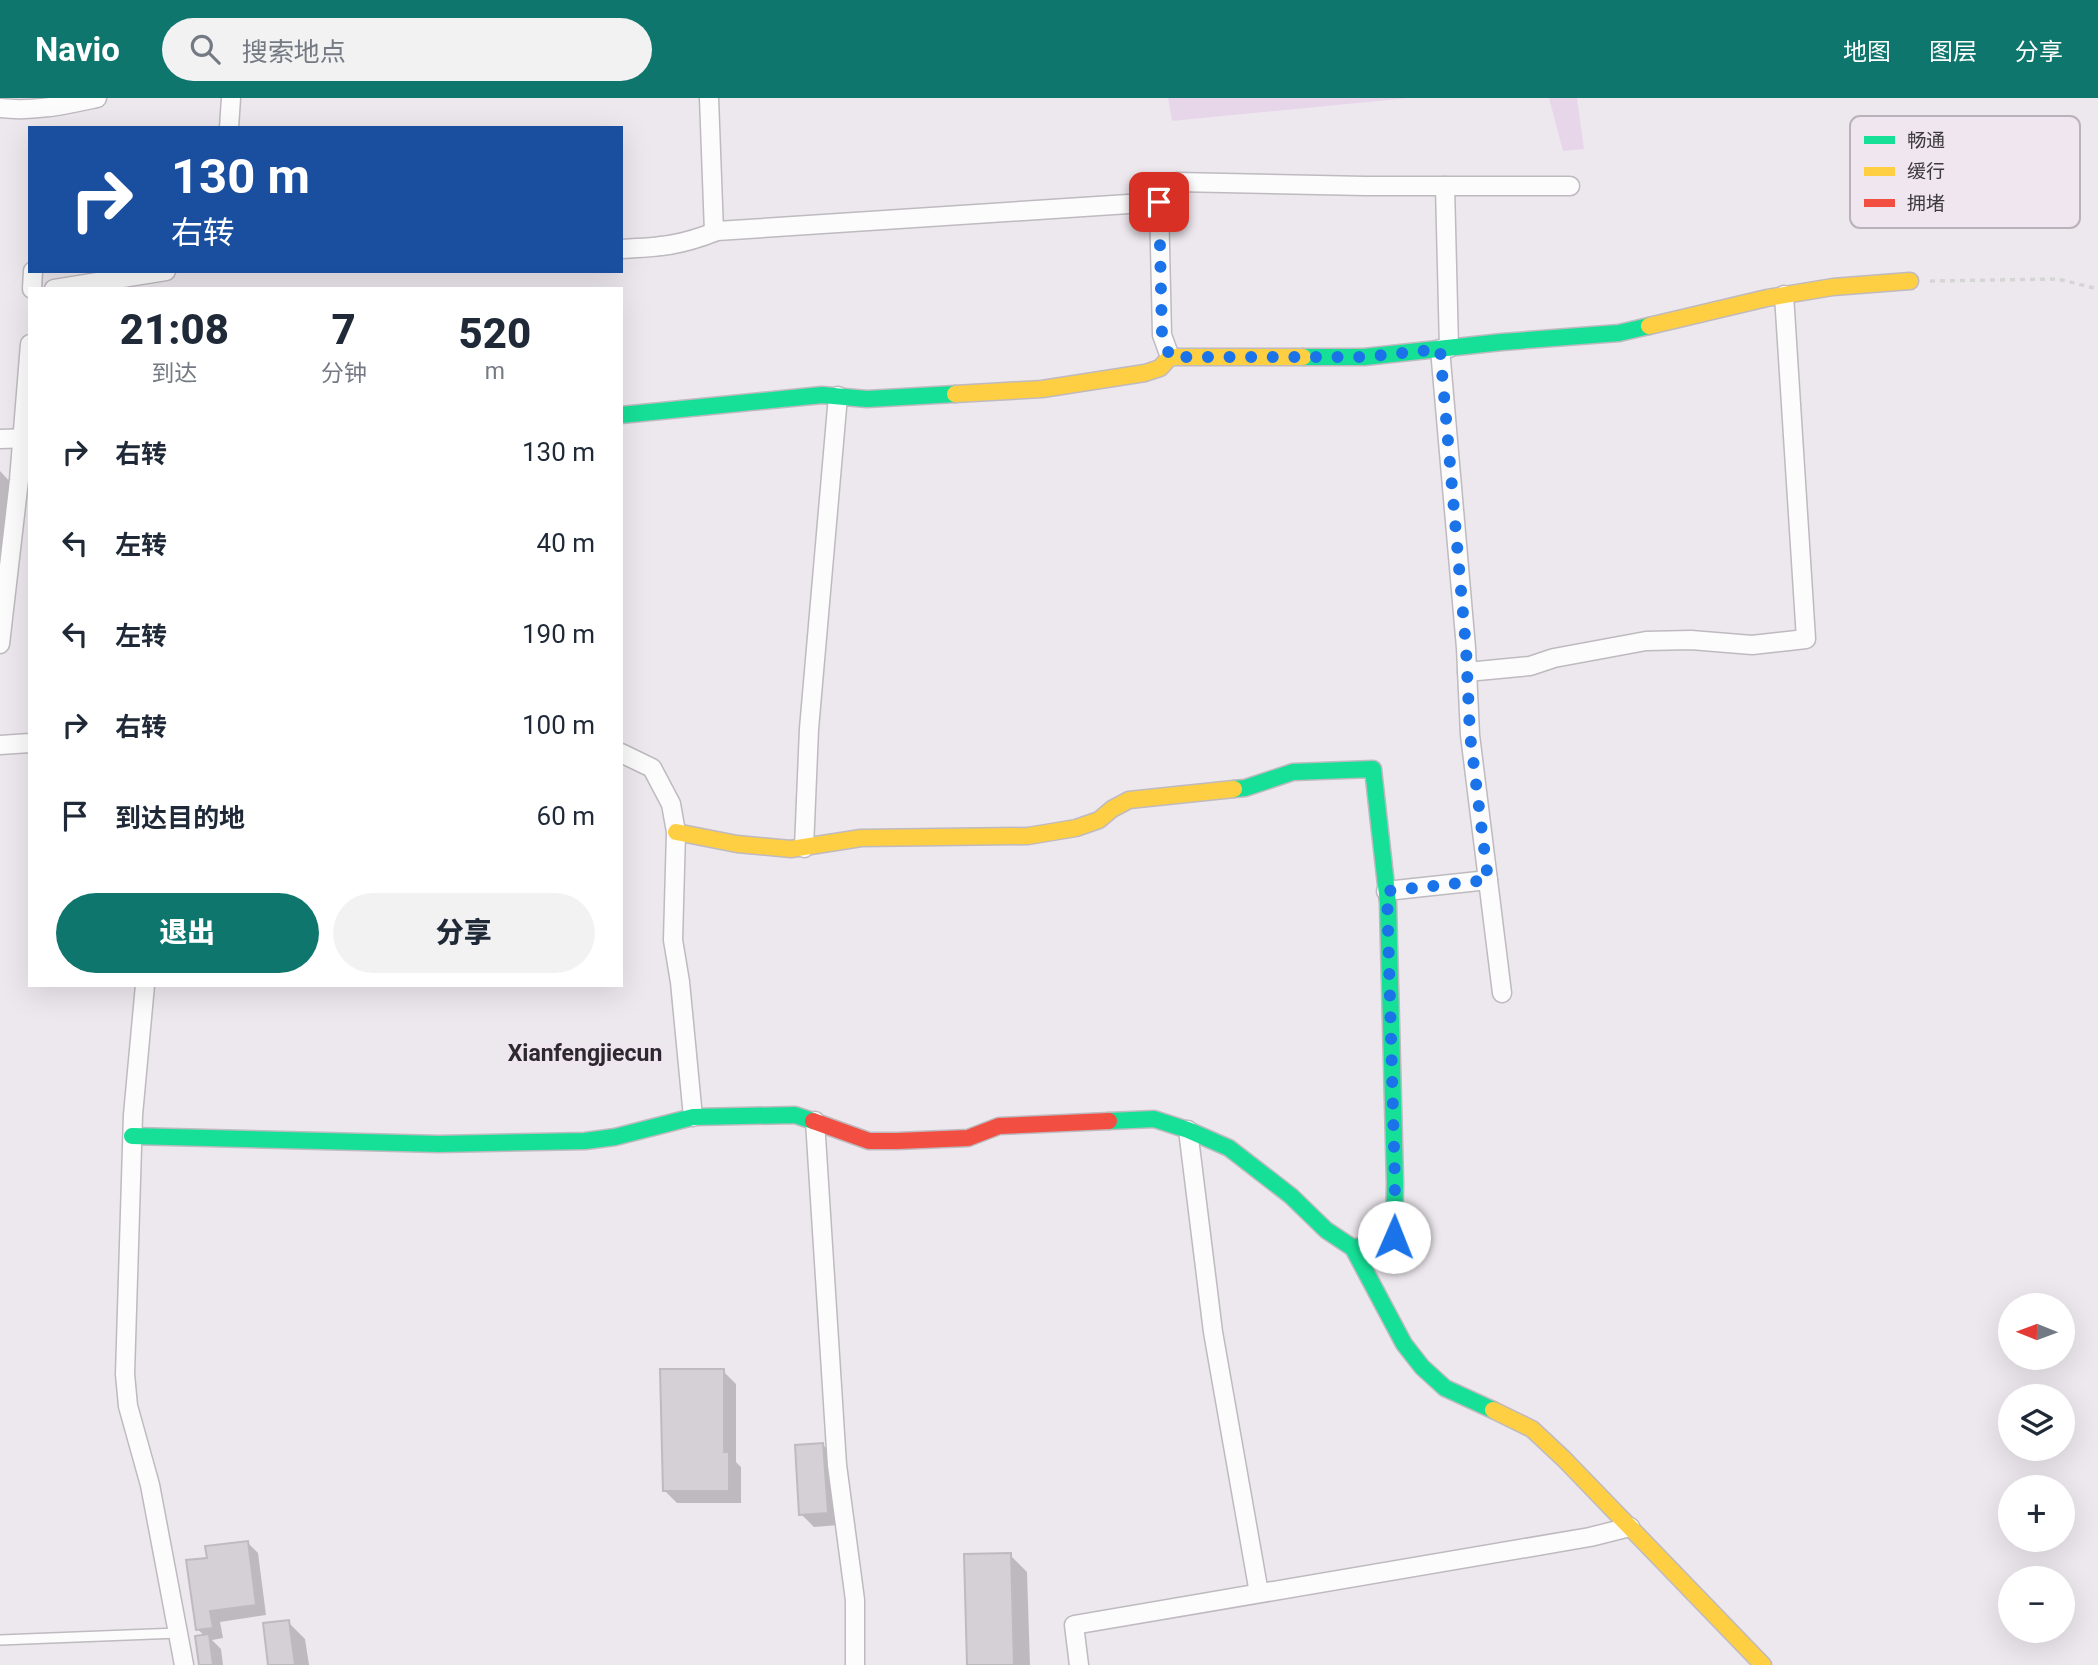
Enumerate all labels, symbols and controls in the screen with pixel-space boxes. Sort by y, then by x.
search box [162,18,652,81]
text: Navio [35,30,120,69]
icon: search [186,30,224,68]
text: 搜索地点 [242,37,346,67]
text: 地图 [1843,38,1891,66]
text: 图层 [1929,38,1977,66]
text: 分享 [2015,38,2063,66]
legend [1850,116,2080,228]
text: 畅通 [1907,129,1945,152]
text: 130 m [171,148,310,205]
icon: right [56,154,147,245]
text: 缓行 [1907,160,1945,183]
pin [1129,172,1189,232]
icon: arrive [1140,183,1178,221]
text: 拥堵 [1907,192,1945,215]
text: 右转 [171,214,235,252]
text: 21:08 [120,305,229,354]
text: 7 [332,305,356,354]
text: 520 [459,309,531,358]
text: m [485,358,505,385]
text: 到达 [151,360,197,387]
text: 分钟 [321,360,367,387]
icon: right [56,433,94,471]
text: 130 m [522,437,595,467]
text: 右转 [115,439,167,469]
icon: left [56,524,94,562]
text: 40 m [537,528,595,558]
text: 左转 [115,530,167,560]
icon: left [56,615,94,653]
text: 190 m [522,619,595,649]
text: 左转 [115,621,167,651]
icon: right [56,706,94,744]
text: 100 m [522,710,595,740]
text: 右转 [115,712,167,742]
icon: arrive [56,797,94,835]
text: 60 m [537,801,595,831]
text: 到达目的地 [115,803,245,833]
button: 退出 [56,893,319,973]
button: 分享 [333,893,595,973]
district label: Xianfengjiecun [508,1040,662,1067]
position arrow [1357,1200,1431,1274]
north arrow [1998,1293,2076,1370]
map controls [1998,1293,2075,1643]
button: layers [1998,1384,2075,1461]
button: + [1998,1475,2075,1552]
button: − [1998,1566,2075,1643]

